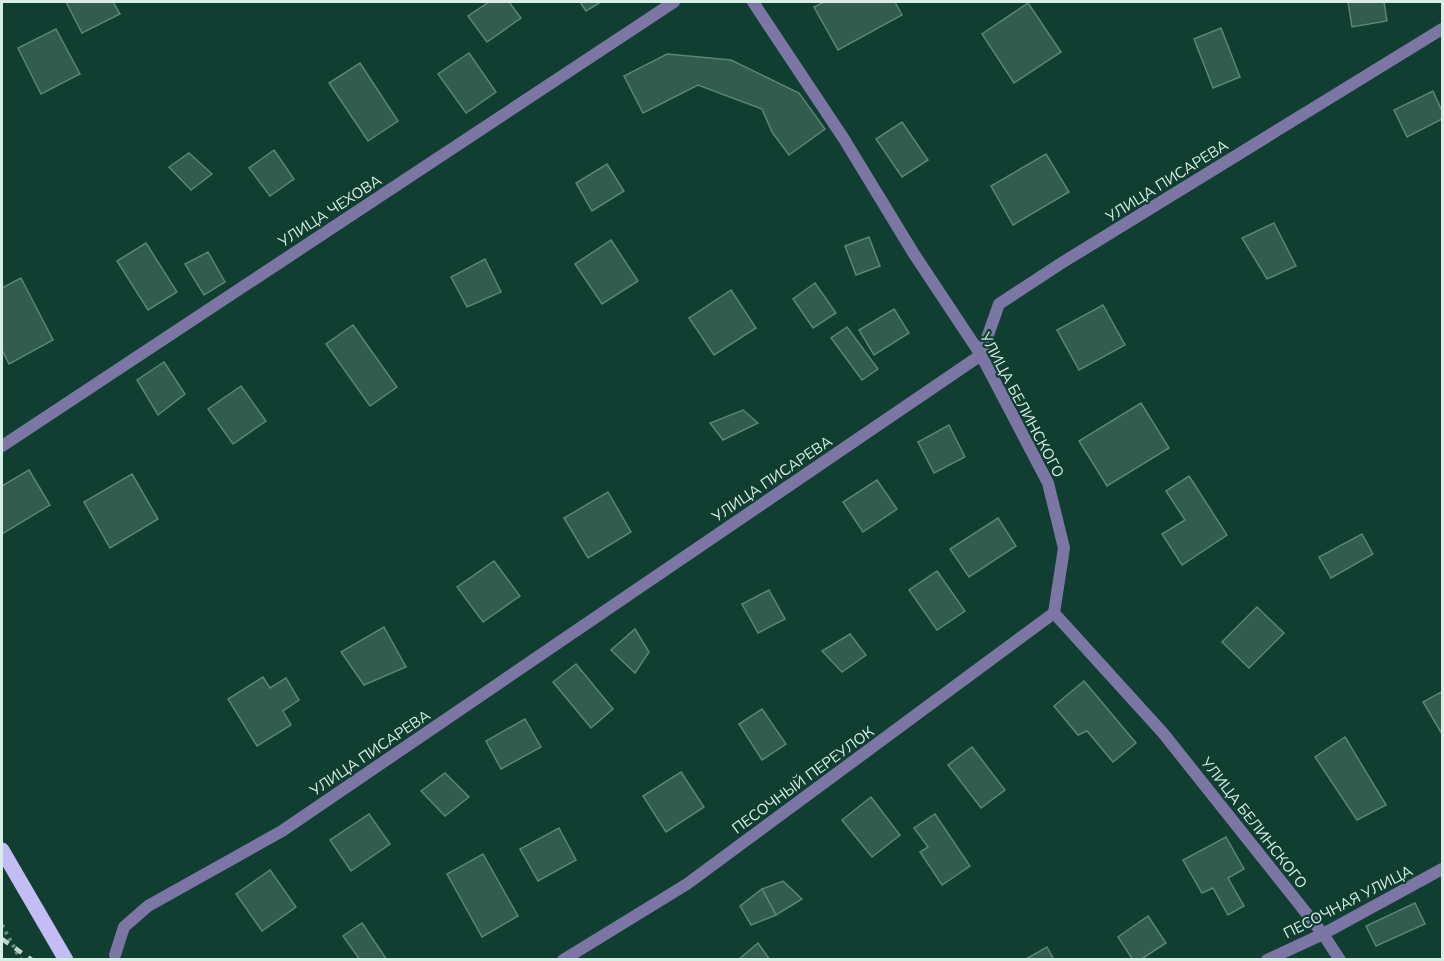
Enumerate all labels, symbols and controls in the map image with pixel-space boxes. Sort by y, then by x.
street label: УЛИЦА ПИСАРЕВА [1101,135,1232,227]
street label: УЛИЦА ЧЕХОВА [274,170,385,252]
street label: УЛИЦА БЕЛИНСКОГО [975,328,1069,481]
street label: УЛИЦА ПИСАРЕВА [707,431,836,527]
street label: УЛИЦА ПИСАРЕВА [305,705,434,801]
street label: ПЕСОЧНЫЙ ПЕРЕУЛОК [728,721,878,838]
street label: УЛИЦА БЕЛИНСКОГО [1196,752,1312,893]
street label: ПЕСОЧНАЯ УЛИЦА [1280,861,1416,943]

